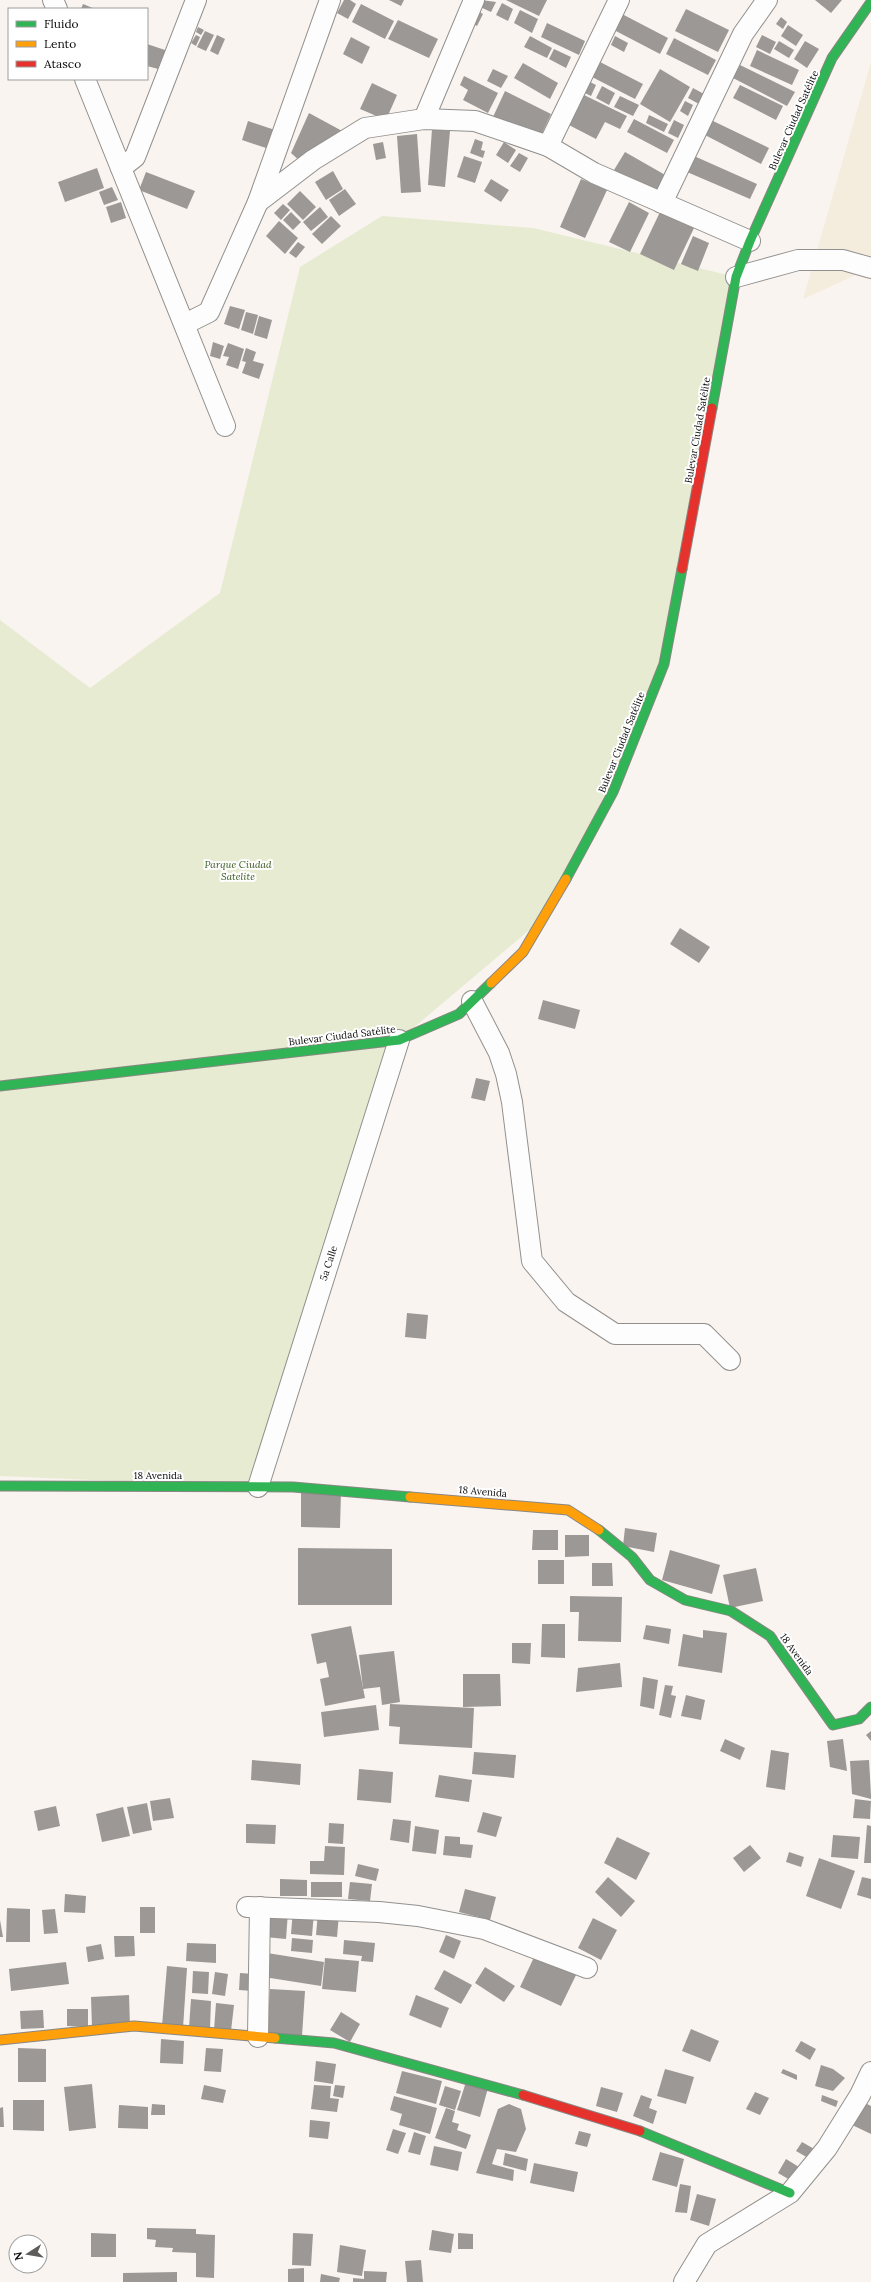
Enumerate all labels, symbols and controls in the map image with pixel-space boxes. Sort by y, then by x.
legend [8,8,148,80]
text: Fluido [44,16,79,31]
text: Lento [44,36,76,51]
text: Atasco [43,56,81,71]
street label: Bulevar Ciudad Satélite [766,68,822,172]
street label: Bulevar Ciudad Satélite [682,375,713,484]
street label: Bulevar Ciudad Satélite [595,689,648,795]
park label: Parque Ciudad Satelite [205,858,272,883]
street label: Bulevar Ciudad Satélite [288,1022,397,1049]
street label: 5a Calle [317,1243,340,1282]
street label: 18 Avenida [134,1469,182,1482]
street label: 18 Avenida [458,1483,508,1500]
street label: 18 Avenida [777,1631,816,1678]
north arrow [8,2234,48,2274]
text: N [10,2250,26,2262]

